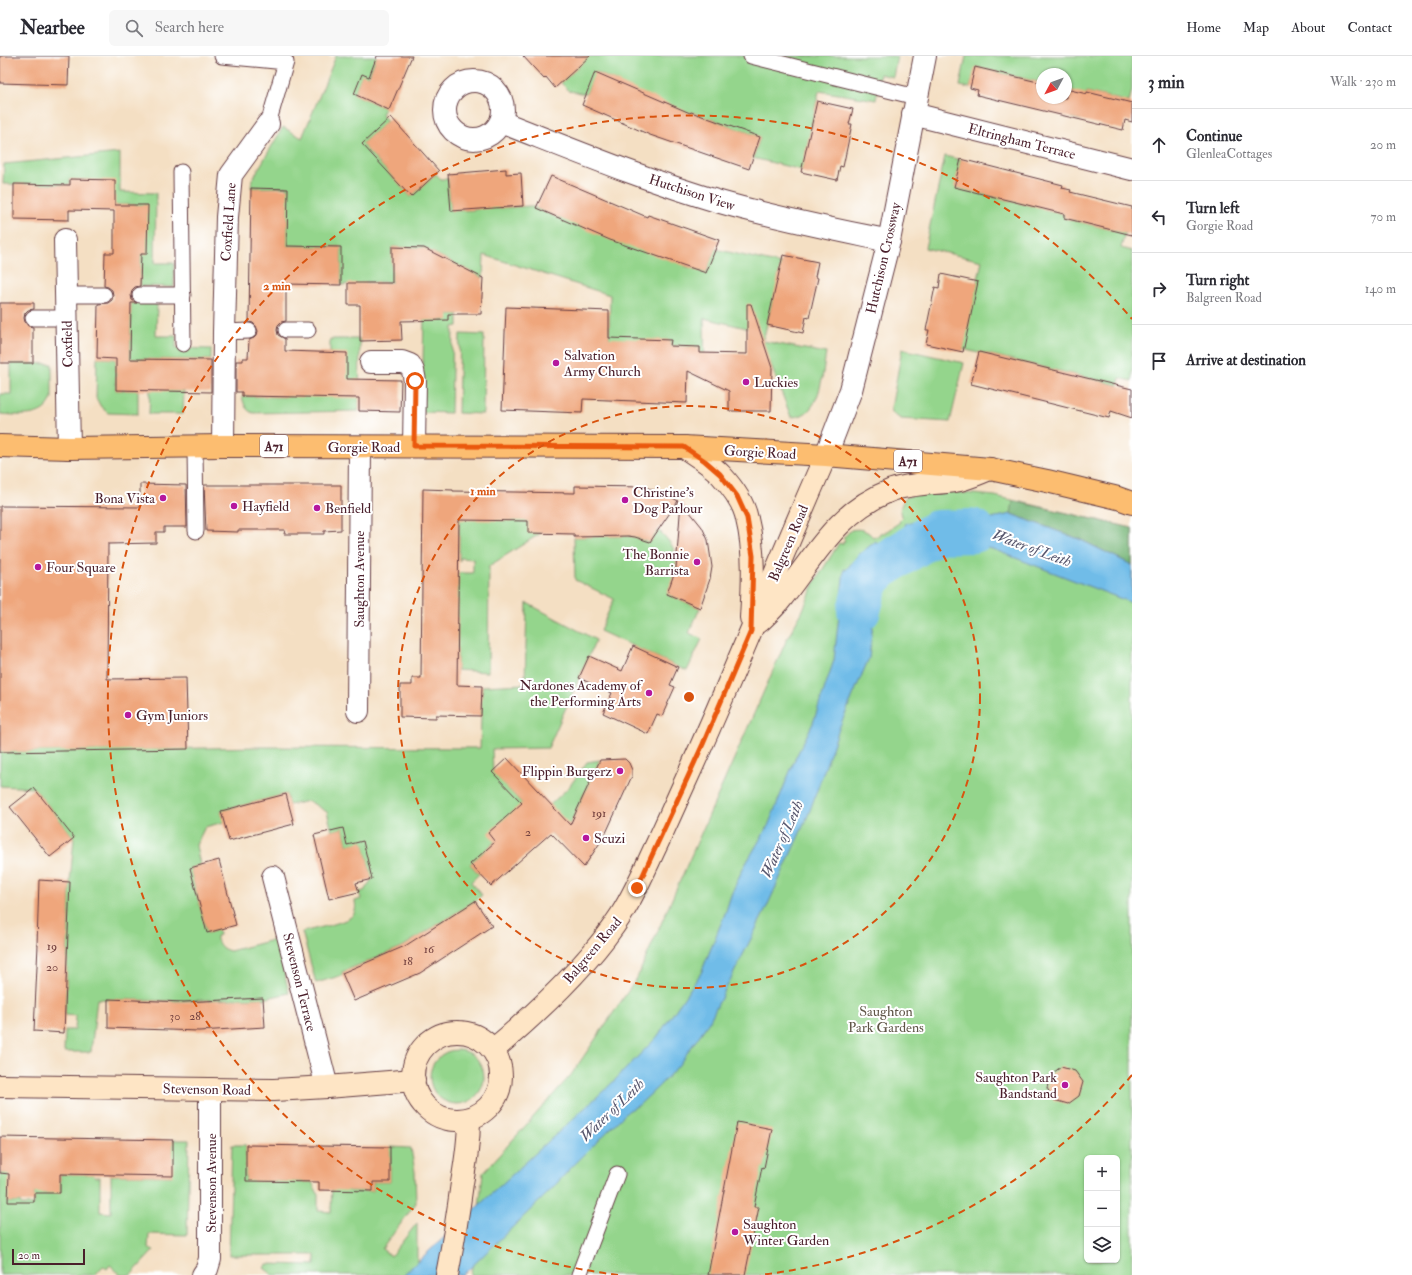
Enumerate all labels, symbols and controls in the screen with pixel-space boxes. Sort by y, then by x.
search box [109,10,389,46]
text: Nearbee [20,16,85,40]
icon: search [123,17,145,39]
text: Search here [155,18,224,37]
text: Home [1186,19,1221,36]
text: Map [1243,19,1269,36]
text: About [1291,19,1325,36]
text: Contact [1347,19,1392,36]
north arrow [1036,68,1072,104]
text: 3 min [1148,72,1185,93]
text: Walk · 230 m [1330,74,1396,90]
street label: Eltringham Terrace [966,120,1078,163]
text: Continue [1186,127,1242,146]
icon: ahead [1148,134,1170,156]
text: 20 m [1370,137,1396,153]
text: GlenleaCottages [1186,146,1272,162]
street label: Hutchison View [647,171,737,214]
street label: Coxfield Lane [217,182,240,262]
text: Turn left [1186,199,1240,218]
street label: Hutchison Crossway [862,200,906,316]
icon: left [1148,206,1170,228]
text: 70 m [1371,209,1396,225]
text: Gorgie Road [1186,218,1253,234]
text: Turn right [1186,271,1249,290]
icon: right [1148,278,1170,300]
text: 2 min [263,279,291,294]
text: 140 m [1365,281,1396,297]
text: Balgreen Road [1186,290,1262,306]
street label: Coxfield [59,320,76,368]
place label: Salvation Army Church [563,347,641,381]
icon: arrive [1148,350,1170,372]
text: Arrive at destination [1186,351,1306,370]
marker: Salvation Army Church [551,358,561,368]
route start [406,372,424,390]
place label: Luckies [754,374,798,391]
marker: Luckies [741,377,751,387]
road number: A71 [260,435,288,457]
street label: Gorgie Road [328,439,400,456]
street label: Gorgie Road [723,442,797,463]
road number: A71 [894,450,922,472]
text: 1 min [470,484,497,499]
place label: Christine's Dog Parlour [633,484,703,517]
place label: Bona Vista [94,490,155,507]
marker: Bona Vista [158,493,168,503]
marker: Christine's Dog Parlour [620,495,630,505]
place label: Hayfield [242,498,289,516]
place label: Benfield [325,500,371,517]
marker: Hayfield [229,501,239,511]
street label: Balgreen Road [765,502,812,584]
marker: Benfield [312,503,322,513]
water label: Water of Leith [990,525,1074,572]
street label: Saughton Avenue [351,530,368,627]
place label: The Bonnie Barrista [623,546,689,579]
marker: The Bonnie Barrista [692,557,702,567]
place label: Four Square [46,559,116,576]
marker: Four Square [33,562,43,572]
place label: Nardones Academy of the Performing Arts [519,677,643,710]
marker: Nardones Academy of the Performing Arts [644,688,654,698]
centre of rings [682,690,696,704]
place label: Gym Juniors [136,707,208,725]
marker: Gym Juniors [123,710,133,720]
place label: Flippin Burgerz [522,763,612,781]
marker: Flippin Burgerz [615,766,625,776]
water label: Water of Leith [757,797,808,881]
house number: 191 [592,806,606,821]
house number: 2 [525,825,531,840]
place label: Scuzi [594,830,625,847]
marker: Scuzi [581,833,591,843]
route end [628,879,646,897]
street label: Balgreen Road [560,913,625,987]
street label: Stevenson Terrace [279,931,320,1033]
house number: 19 [47,939,57,954]
house number: 16 [424,942,435,957]
house number: 18 [403,954,413,969]
house number: 20 [46,960,58,975]
park label: Saughton Park Gardens [848,1003,924,1036]
house number: 30 [170,1009,180,1024]
house number: 28 [189,1009,201,1024]
place label: Saughton Park Bandstand [975,1069,1057,1102]
water label: Water of Leith [576,1075,649,1146]
street label: Stevenson Road [163,1080,251,1099]
marker: Saughton Park Bandstand [1060,1080,1070,1090]
street label: Stevenson Avenue [203,1133,220,1233]
map controls [1084,1155,1120,1263]
button: + [1084,1155,1120,1191]
button: − [1084,1191,1120,1227]
place label: Saughton Winter Garden [742,1216,829,1249]
marker: Saughton Winter Garden [730,1227,740,1237]
button: layers [1084,1227,1120,1263]
scale bar [12,1247,85,1266]
text: 20 m [18,1249,40,1262]

